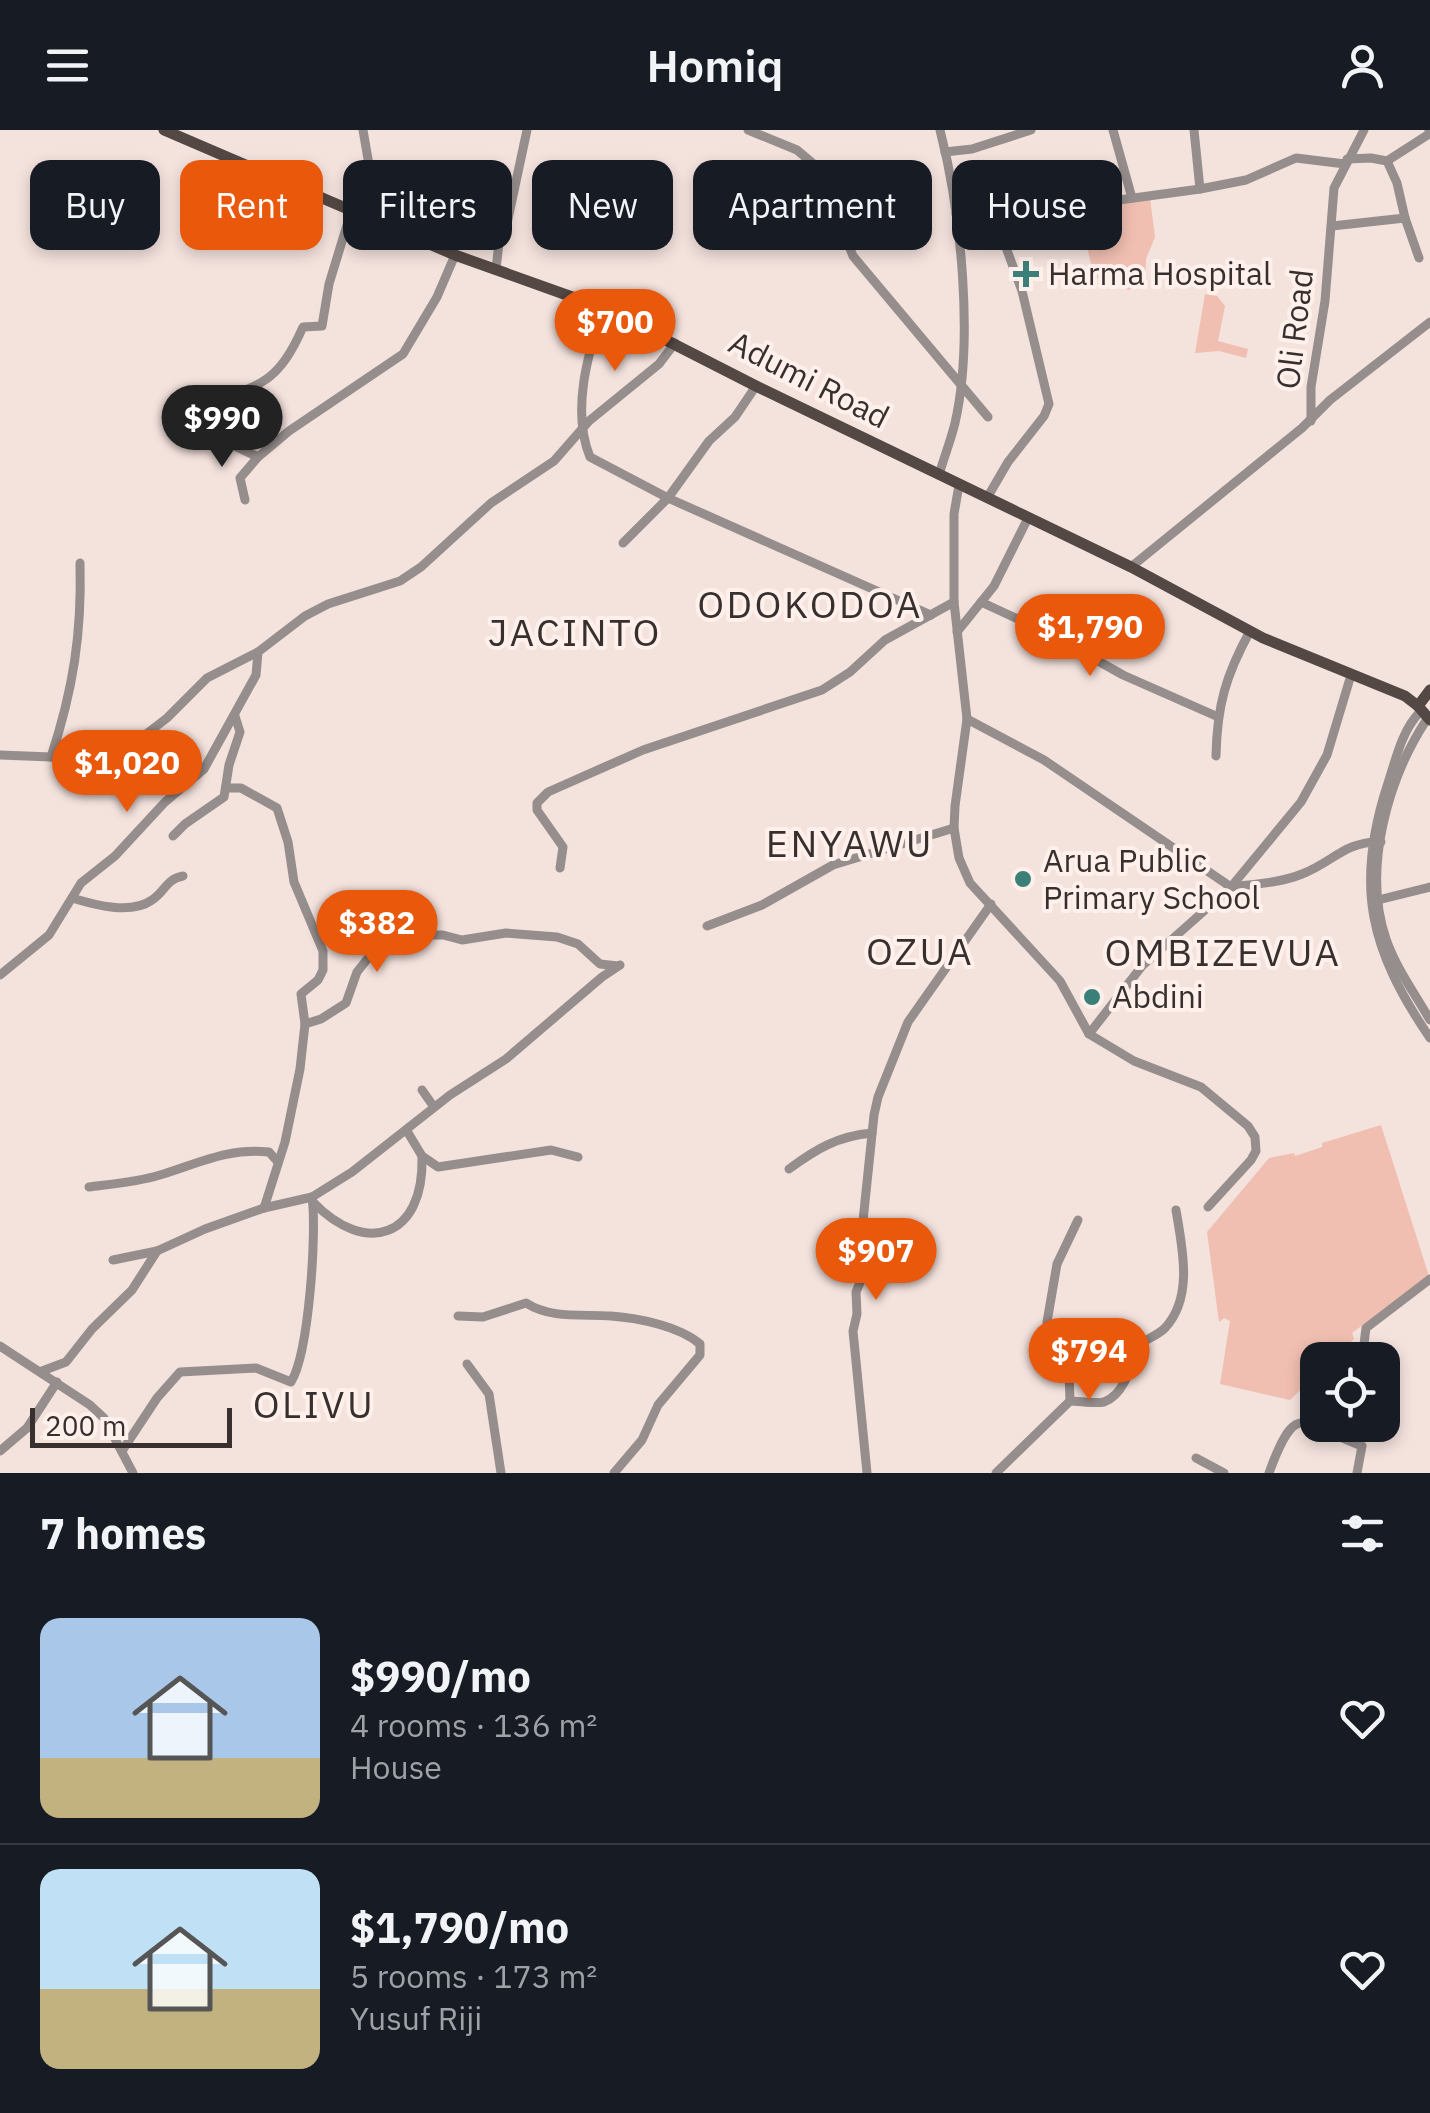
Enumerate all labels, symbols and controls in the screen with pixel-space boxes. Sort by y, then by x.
text: Homiq [646,36,784,94]
icon: menu [40,38,95,93]
icon: person [1335,38,1390,93]
chip: Buy [30,160,160,250]
chip: Rent [180,160,323,250]
chip: Filters [343,160,512,250]
chip: New [532,160,673,250]
chip: Apartment [693,160,932,250]
chip: House [952,160,1122,250]
place label: Harma Hospital [1048,252,1272,294]
marker: Harma Hospital [1013,261,1039,287]
street label: Oli Road [1266,267,1322,391]
pin: $700 [556,289,674,374]
text: $700 [577,300,653,342]
street label: Adumi Road [722,321,897,437]
pin: $990 [163,385,281,470]
text: $990 [184,396,260,438]
district label: ODOKODOA [697,579,923,628]
pin: $1,790 [1009,594,1171,679]
text: $1,790 [1037,605,1143,647]
district label: JACINTO [488,607,662,656]
pin: $1,020 [46,730,208,815]
text: $1,020 [74,741,180,783]
district label: ENYAWU [766,818,934,867]
place label: Arua Public Primary School [1043,839,1260,918]
marker: Arua Public Primary School [1012,868,1034,890]
pin: $382 [318,890,436,975]
text: $382 [339,901,415,943]
district label: OZUA [866,926,974,975]
district label: OMBIZEVUA [1105,927,1341,976]
place label: Abdini [1112,975,1204,1017]
marker: Abdini [1081,986,1103,1008]
pin: $907 [817,1218,935,1303]
text: $907 [838,1229,914,1271]
pin: $794 [1030,1318,1148,1403]
text: $794 [1051,1329,1127,1371]
map controls [1300,1342,1400,1442]
button: locate [1300,1342,1400,1442]
district label: OLIVU [253,1379,375,1428]
scale bar [30,1403,232,1448]
text: 200 m [45,1407,126,1444]
text: 7 homes [40,1506,206,1561]
icon: filters [1335,1506,1390,1561]
text: $990/mo [350,1649,531,1704]
icon: home [120,1658,240,1778]
icon: heart [1335,1691,1390,1746]
text: 4 rooms · 136 m² [350,1704,597,1746]
text: House [350,1746,442,1788]
text: $1,790/mo [350,1900,569,1955]
icon: home [120,1909,240,2029]
icon: heart [1335,1942,1390,1997]
text: 5 rooms · 173 m² [350,1955,597,1997]
text: Yusuf Riji [350,1997,482,2039]

